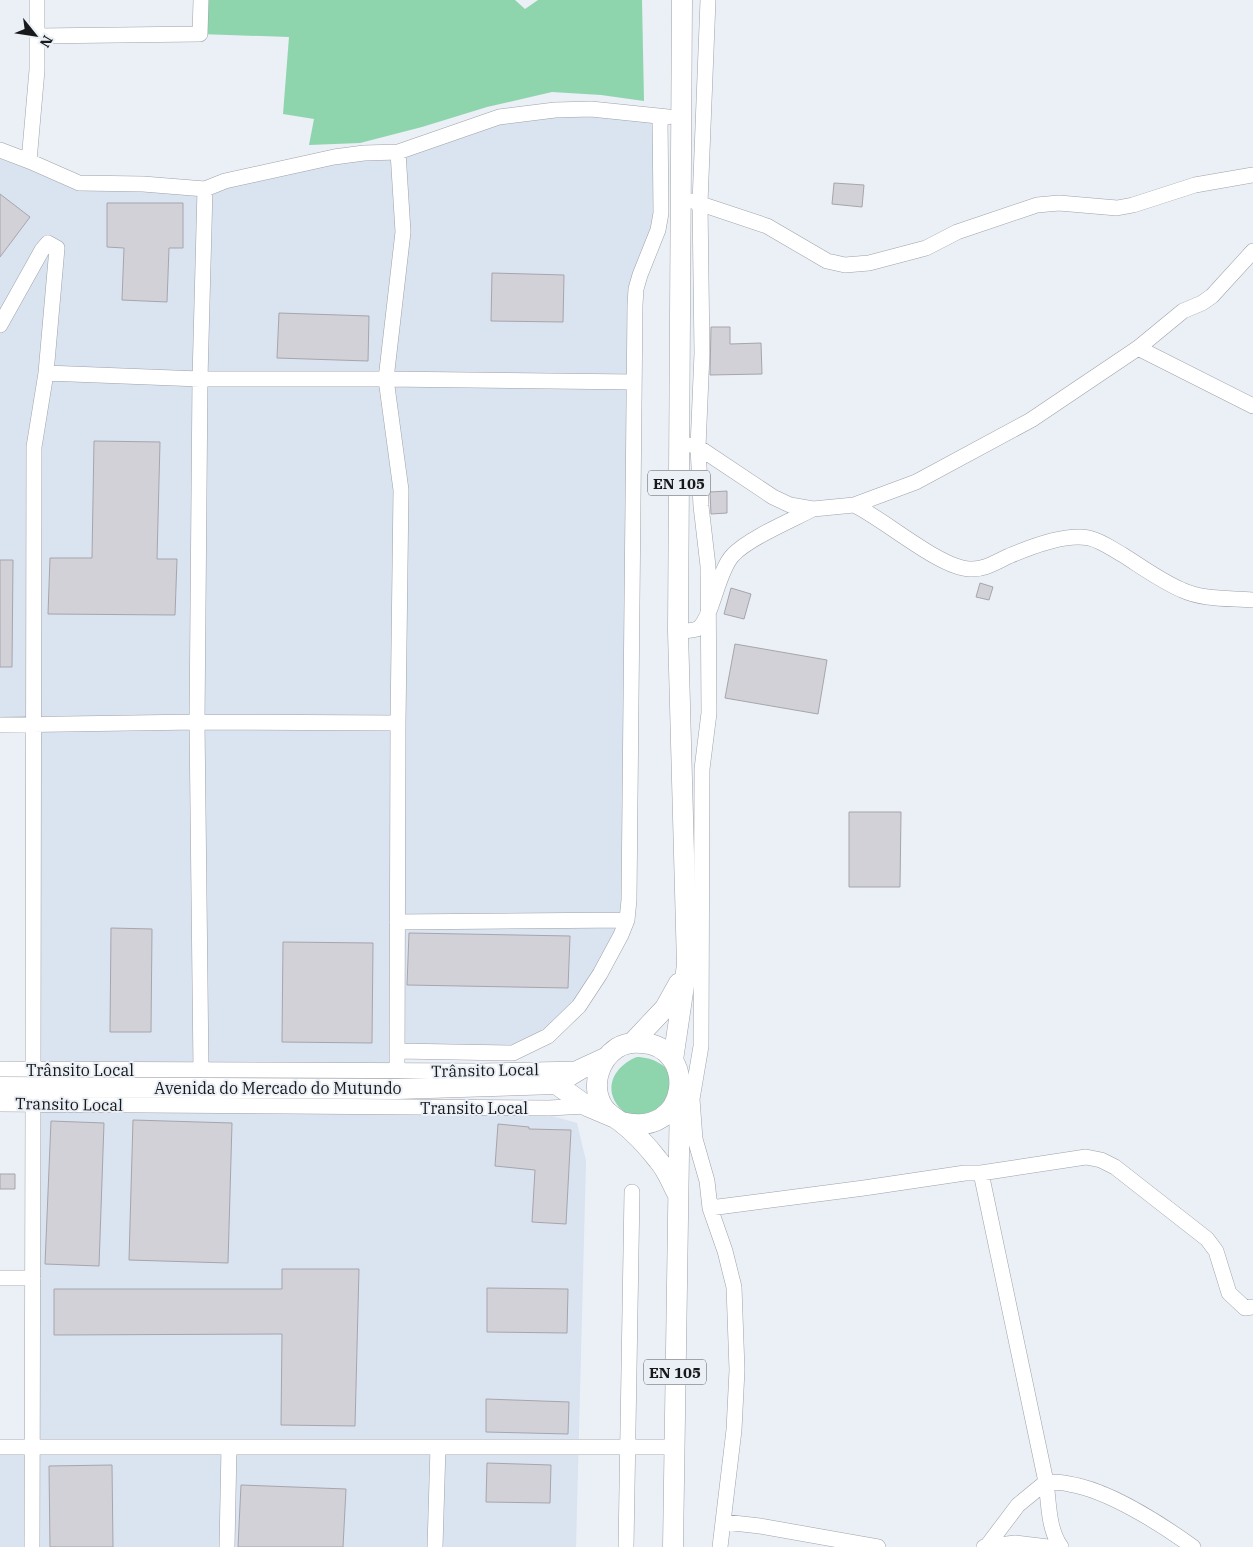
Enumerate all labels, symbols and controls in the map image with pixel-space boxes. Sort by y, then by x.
north arrow [10,10,60,60]
text: N [36,32,57,51]
road number: EN 105 [648,470,710,496]
street label: Trânsito Local [431,1059,539,1081]
street label: Trânsito Local [26,1060,134,1080]
street label: Avenida do Mercado do Mutundo [154,1078,402,1098]
street label: Transito Local [15,1093,123,1115]
street label: Transito Local [420,1098,528,1118]
road number: EN 105 [644,1360,706,1384]

